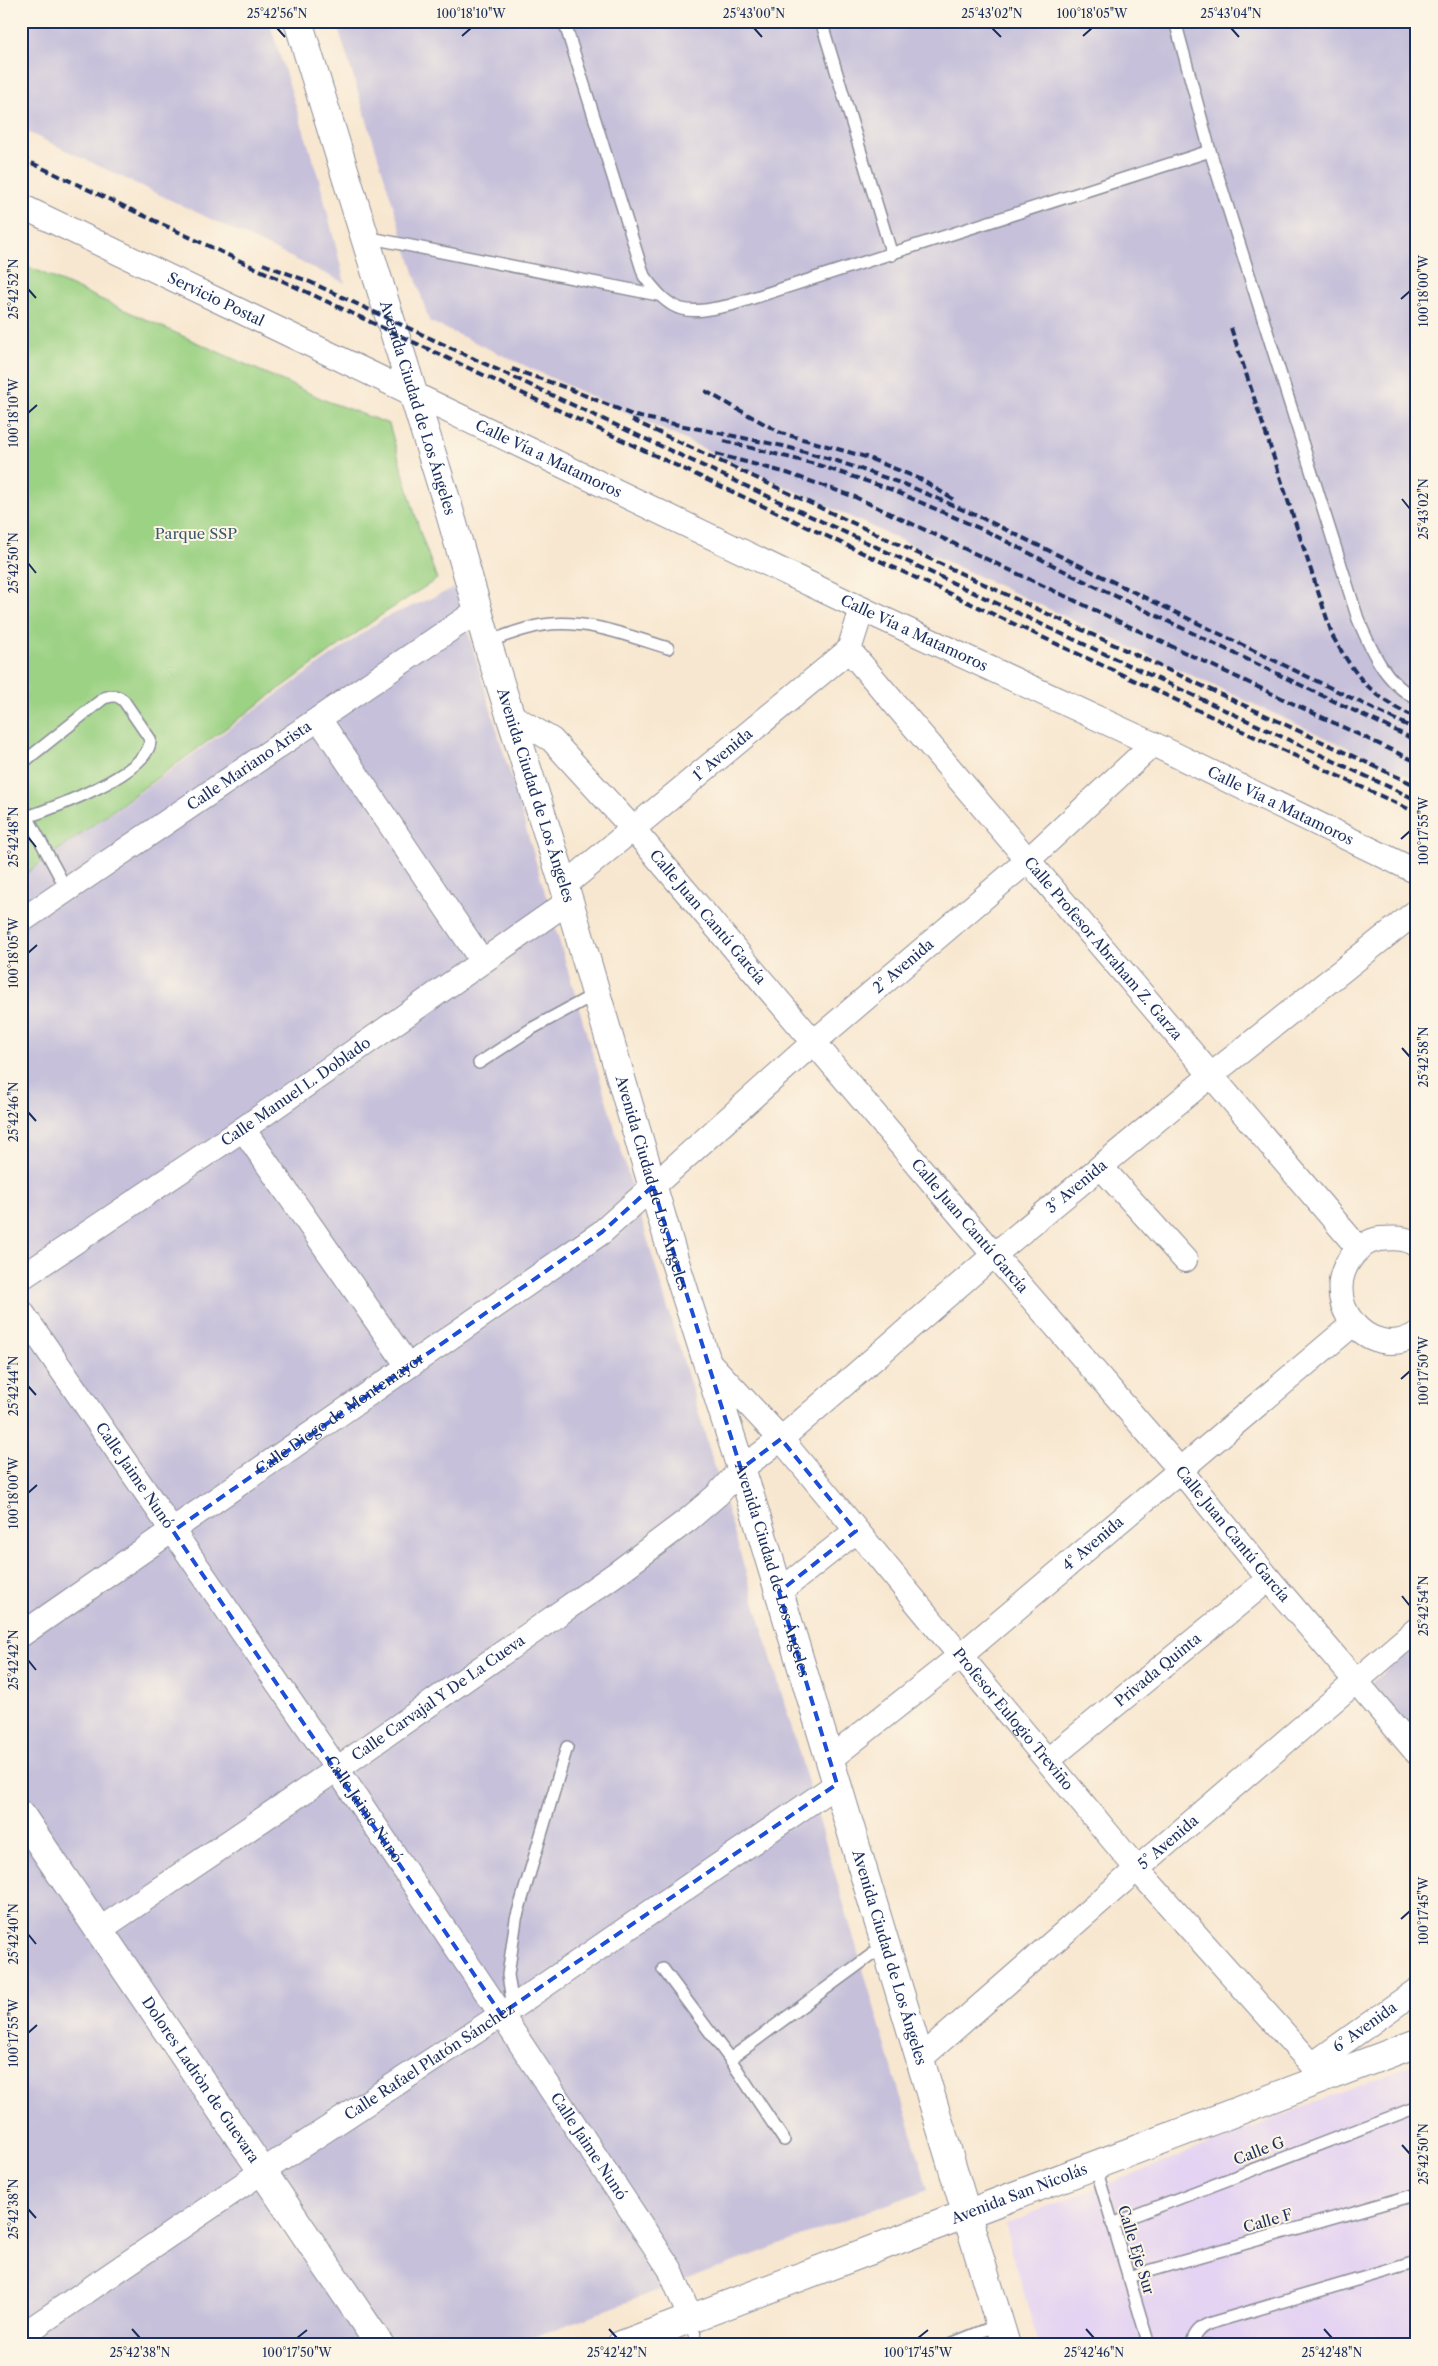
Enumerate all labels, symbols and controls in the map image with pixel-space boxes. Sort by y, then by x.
text: 25°42'56"N [247,6,307,21]
text: 100°18'10"W [436,6,506,21]
text: 25°43'00"N [723,6,785,21]
text: 25°43'02"N [961,6,1023,21]
text: 100°18'05"W [1057,6,1128,21]
text: 25°43'04"N [1200,6,1262,21]
text: 100°18'00"W [1416,254,1431,327]
text: 25°42'52"N [6,259,21,319]
street label: Servicio Postal [165,268,268,330]
street label: Avenida Ciudad de Los Ángeles [376,297,460,517]
text: 100°18'10"W [6,378,21,448]
street label: Calle Vía a Matamoros [472,415,625,502]
text: 25°43'02"N [1416,478,1431,540]
park label: Parque SSP [155,524,237,543]
text: 25°42'50"N [6,532,21,594]
street label: Calle Vía a Matamoros [838,590,991,675]
street label: Avenida Ciudad de Los Ángeles [493,685,579,905]
street label: Calle Mariano Arista [183,716,315,814]
street label: 1° Avenida [689,724,756,784]
street label: Calle Vía a Matamoros [1204,762,1357,849]
text: 100°17'55"W [1416,796,1431,865]
text: 25°42'48"N [6,807,21,867]
street label: Calle Juan Cantú García [646,846,770,988]
street label: Calle Profesor Abraham Z. Garza [1020,853,1187,1044]
text: 100°18'05"W [6,917,21,988]
street label: 2° Avenida [869,934,938,997]
text: 25°42'58"N [1416,1026,1431,1087]
street label: Calle Manuel L. Doblado [217,1033,374,1150]
street label: Avenida Ciudad de Los Ángeles [611,1072,694,1293]
text: 25°42'46"N [6,1082,21,1142]
street label: Calle Juan Cantú García [908,1155,1032,1297]
street label: 3° Avenida [1042,1155,1111,1217]
text: 100°17'50"W [1416,1335,1431,1406]
street label: Calle Diego de Montemayor [252,1348,428,1478]
text: 25°42'44"N [6,1356,21,1416]
street label: Calle Jaime Nunó [92,1419,178,1532]
text: 100°18'00"W [6,1456,21,1529]
street label: Avenida Ciudad de Los Ángeles [731,1459,814,1679]
street label: Calle Juan Cantú García [1172,1462,1294,1606]
street label: 4° Avenida [1058,1512,1127,1574]
text: 25°42'54"N [1416,1576,1431,1636]
street label: Privada Quinta [1110,1629,1205,1711]
text: 25°42'42"N [6,1630,21,1690]
street label: Calle Carvajal Y De La Cueva [348,1630,528,1765]
street label: Profesor Eulogio Treviño [949,1644,1078,1794]
street label: Calle Jaime Nunó [322,1752,407,1866]
street label: 5° Avenida [1134,1811,1202,1873]
street label: Avenida Ciudad de Los Ángeles [848,1847,931,2067]
text: 100°17'45"W [1416,1876,1431,1945]
text: 25°42'40"N [6,1903,21,1965]
street label: Dolores Ladròn de Guevara [138,1993,264,2166]
street label: 6° Avenida [1329,1997,1400,2056]
text: 100°17'55"W [6,1998,21,2067]
street label: Calle Rafael Platón Sánchez [340,1999,518,2124]
street label: Calle Jaime Nunó [547,2089,631,2203]
text: 25°42'50"N [1416,2123,1431,2185]
street label: Calle G [1231,2132,1287,2169]
street label: Avenida San Nicolás [947,2159,1090,2228]
text: 25°42'38"N [6,2178,21,2240]
street label: Calle Eje Sur [1114,2203,1159,2297]
street label: Calle F [1241,2204,1295,2237]
text: 25°42'38"N [109,2345,171,2360]
text: 100°17'50"W [262,2345,333,2360]
text: 25°42'42"N [587,2345,647,2360]
text: 100°17'45"W [884,2345,953,2360]
text: 25°42'46"N [1064,2345,1124,2360]
text: 25°42'48"N [1302,2345,1362,2360]

